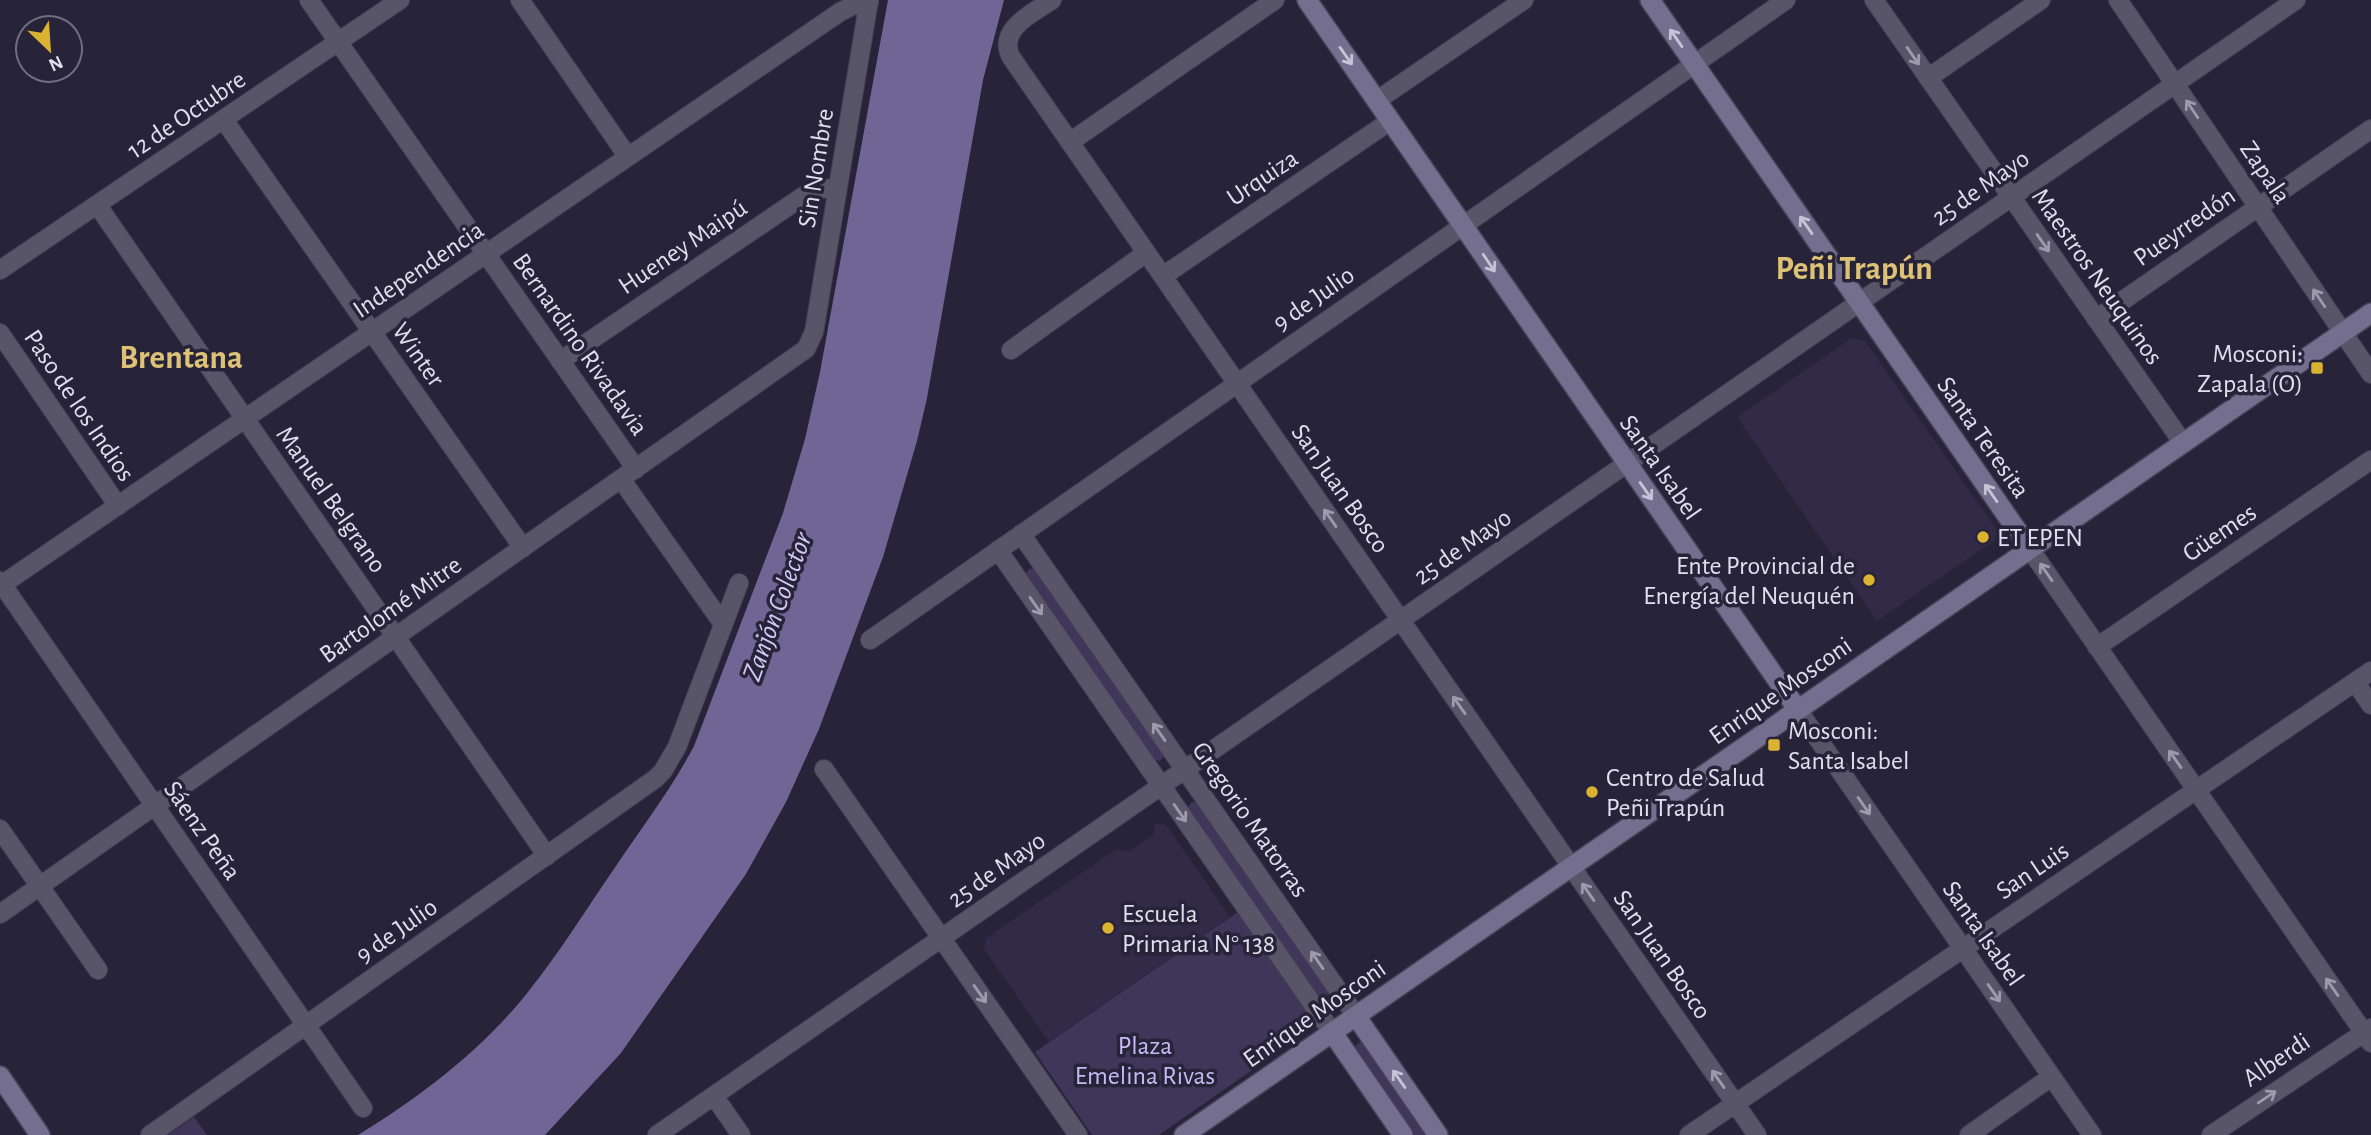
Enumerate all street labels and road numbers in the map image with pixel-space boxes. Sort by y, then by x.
street label: 12 de Octubre [123,66,250,164]
street label: Sin Nombre [794,107,838,230]
street label: Zapala [2235,137,2295,209]
street label: Urquiza [1222,145,1303,211]
street label: 25 de Mayo [1927,145,2034,231]
street label: Pueyrredón [2129,182,2240,271]
street label: Maestros Neuquinos [2027,184,2168,369]
street label: Hueney Maipú [614,195,751,299]
street label: Independencia [349,217,489,323]
street label: Bernardino Rivadavia [508,249,653,440]
street label: 9 de Julio [1268,262,1359,336]
street label: Winter [387,318,450,392]
street label: Paso de los Indios [19,325,139,486]
street label: Santa Teresita [1932,372,2034,503]
street label: Santa Isabel [1615,410,1706,525]
street label: San Juan Bosco [1286,419,1394,558]
street label: Manuel Belgrano [271,422,391,578]
street label: Güemes [2178,499,2261,567]
street label: 25 de Mayo [1409,504,1516,590]
street label: Bartolomé Mitre [315,551,466,668]
street label: Enrique Mosconi [1705,632,1857,750]
street label: Gregorio Matorras [1187,737,1313,902]
street label: Sáenz Peña [159,776,246,885]
street label: 25 de Mayo [943,827,1050,913]
street label: San Luis [1992,837,2073,904]
street label: Santa Isabel [1938,876,2029,991]
street label: San Juan Bosco [1608,885,1716,1024]
street label: 9 de Julio [351,894,442,968]
street label: Enrique Mosconi [1239,955,1391,1073]
street label: Alberdi [2238,1028,2315,1092]

